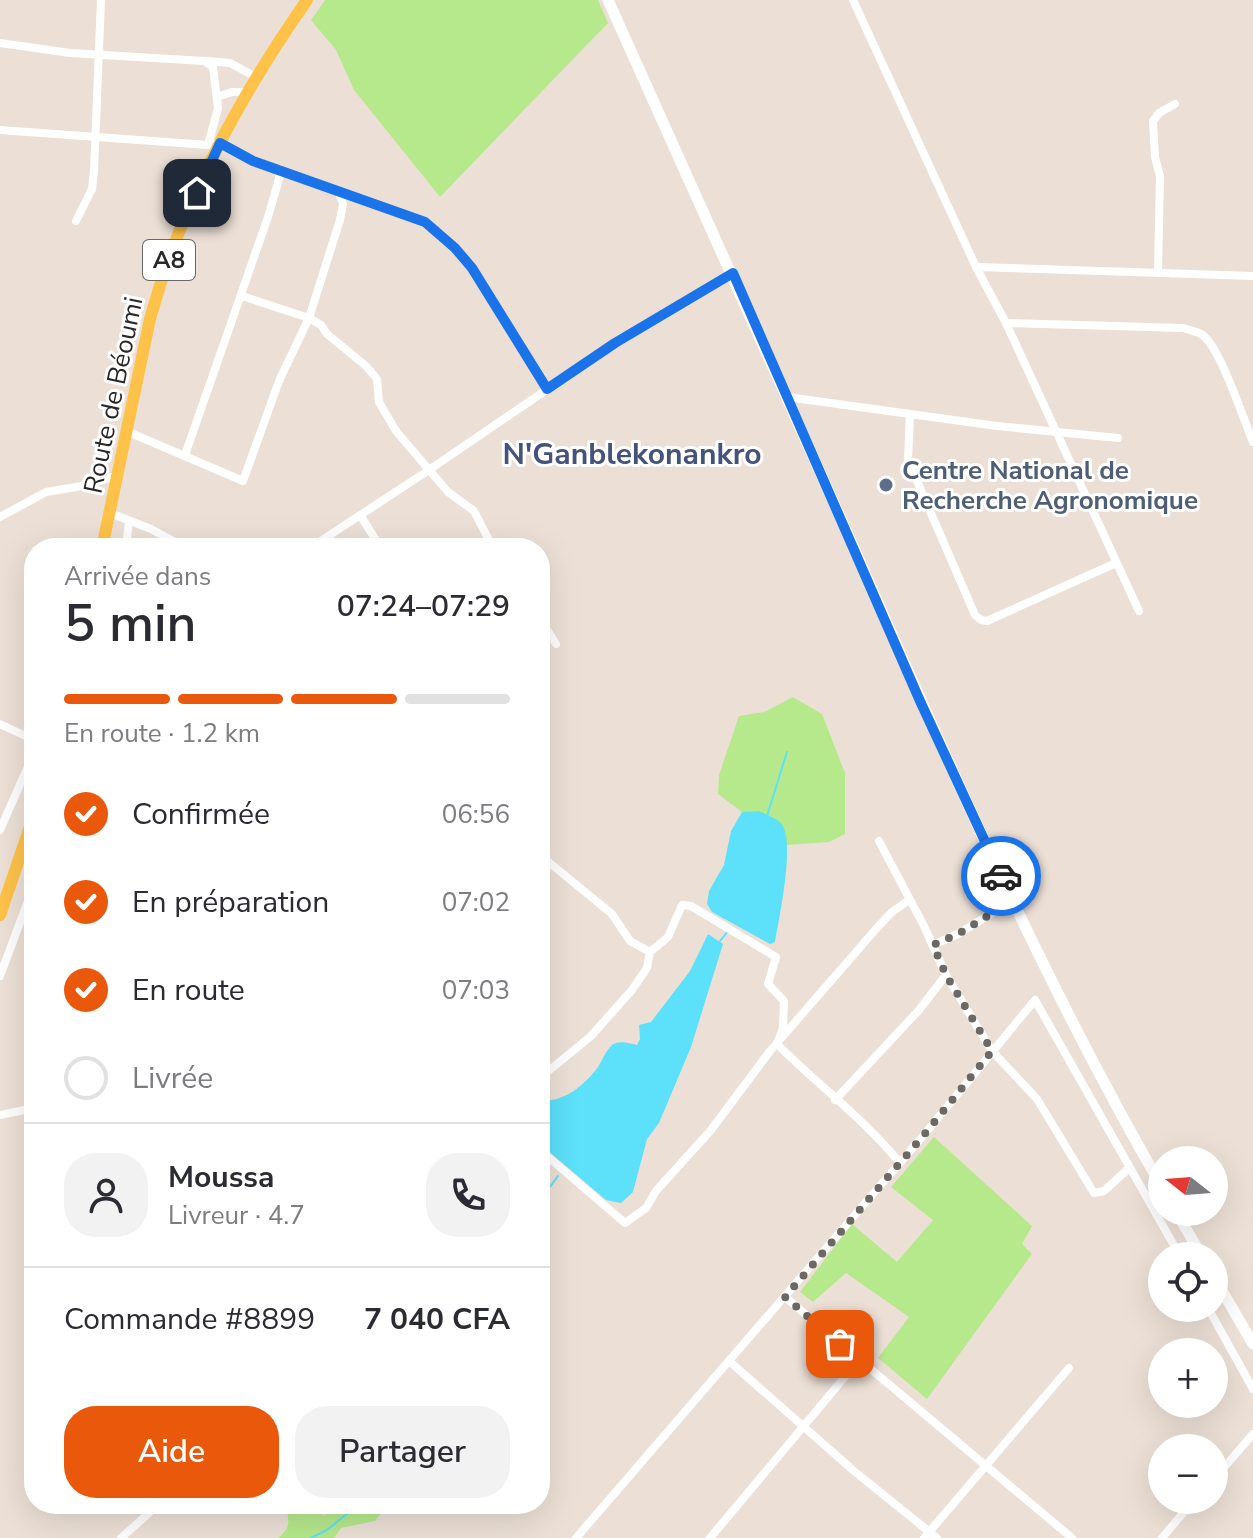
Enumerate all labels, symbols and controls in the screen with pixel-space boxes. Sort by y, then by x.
pin [163,159,231,227]
icon: home [175,171,219,215]
road number: A8 [143,240,195,280]
street label: Route de Béoumi [76,294,151,497]
district label: N'Ganblekonankro [503,434,761,475]
place label: Centre National de Recherche Agronomique [902,453,1198,518]
marker: Centre National de Recherche Agronomique [877,476,895,494]
text: Arrivée dans [64,559,211,594]
text: 07:24–07:29 [337,586,510,627]
text: 5 min [64,588,197,659]
text: En route · 1.2 km [64,716,260,751]
icon: check [64,792,108,836]
text: Confirmée [132,794,270,835]
text: 06:56 [442,797,510,832]
courier [961,836,1041,916]
icon: car [979,854,1023,898]
icon: check [64,880,108,924]
text: En préparation [132,882,329,923]
text: 07:02 [442,885,510,920]
icon: check [64,968,108,1012]
text: En route [132,970,245,1011]
text: 07:03 [442,973,510,1008]
text: Livrée [132,1058,213,1099]
north arrow [1148,1146,1228,1226]
map controls [1148,1146,1228,1514]
button: person [64,1153,148,1237]
button: phone [426,1153,510,1237]
text: Moussa [168,1157,274,1198]
text: Livreur · 4.7 [168,1198,305,1233]
button: locate [1148,1242,1228,1322]
text: Commande #8899 [64,1299,315,1340]
text: 7 040 CFA [364,1299,510,1340]
pin [806,1310,874,1378]
icon: bag [818,1322,862,1366]
button: + [1148,1338,1228,1418]
button: Aide [64,1406,279,1498]
button: Partager [295,1406,510,1498]
button: − [1148,1434,1228,1514]

